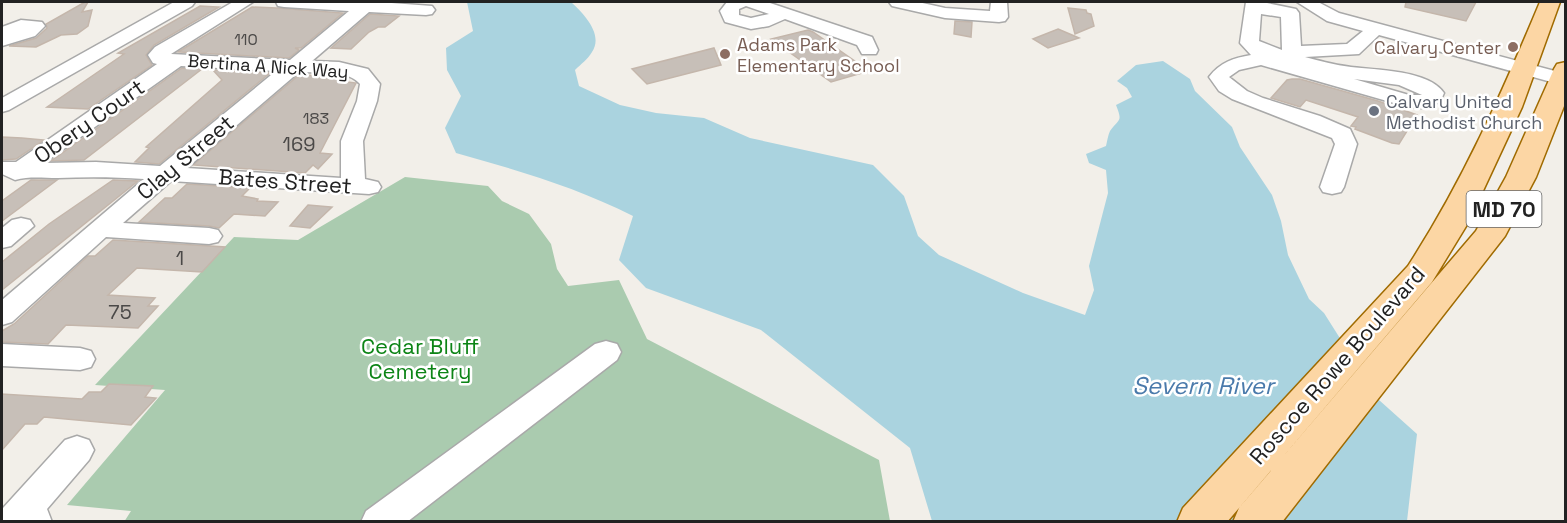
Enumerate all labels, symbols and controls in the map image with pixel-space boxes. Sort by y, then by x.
house number: 110 [234,29,258,50]
place label: Adams Park Elementary School [737,33,900,77]
place label: Calvary Center [1374,36,1501,59]
marker: Calvary Center [1506,40,1520,54]
marker: Adams Park Elementary School [718,47,732,61]
street label: Bertina A Nick Way [187,49,349,83]
street label: Obery Court [28,73,150,169]
place label: Calvary United Methodist Church [1386,90,1542,134]
marker: Calvary United Methodist Church [1367,104,1381,118]
street label: Clay Street [131,108,239,206]
house number: 183 [303,108,329,129]
house number: 169 [283,131,315,157]
street label: Bates Street [217,162,353,200]
road number: MD 70 [1466,191,1541,227]
house number: 1 [176,245,184,271]
street label: Roscoe Rowe Boulevard [1243,260,1431,470]
house number: 75 [108,299,132,325]
park label: Cedar Bluff Cemetery [361,332,479,385]
water label: Severn River [1132,370,1277,401]

